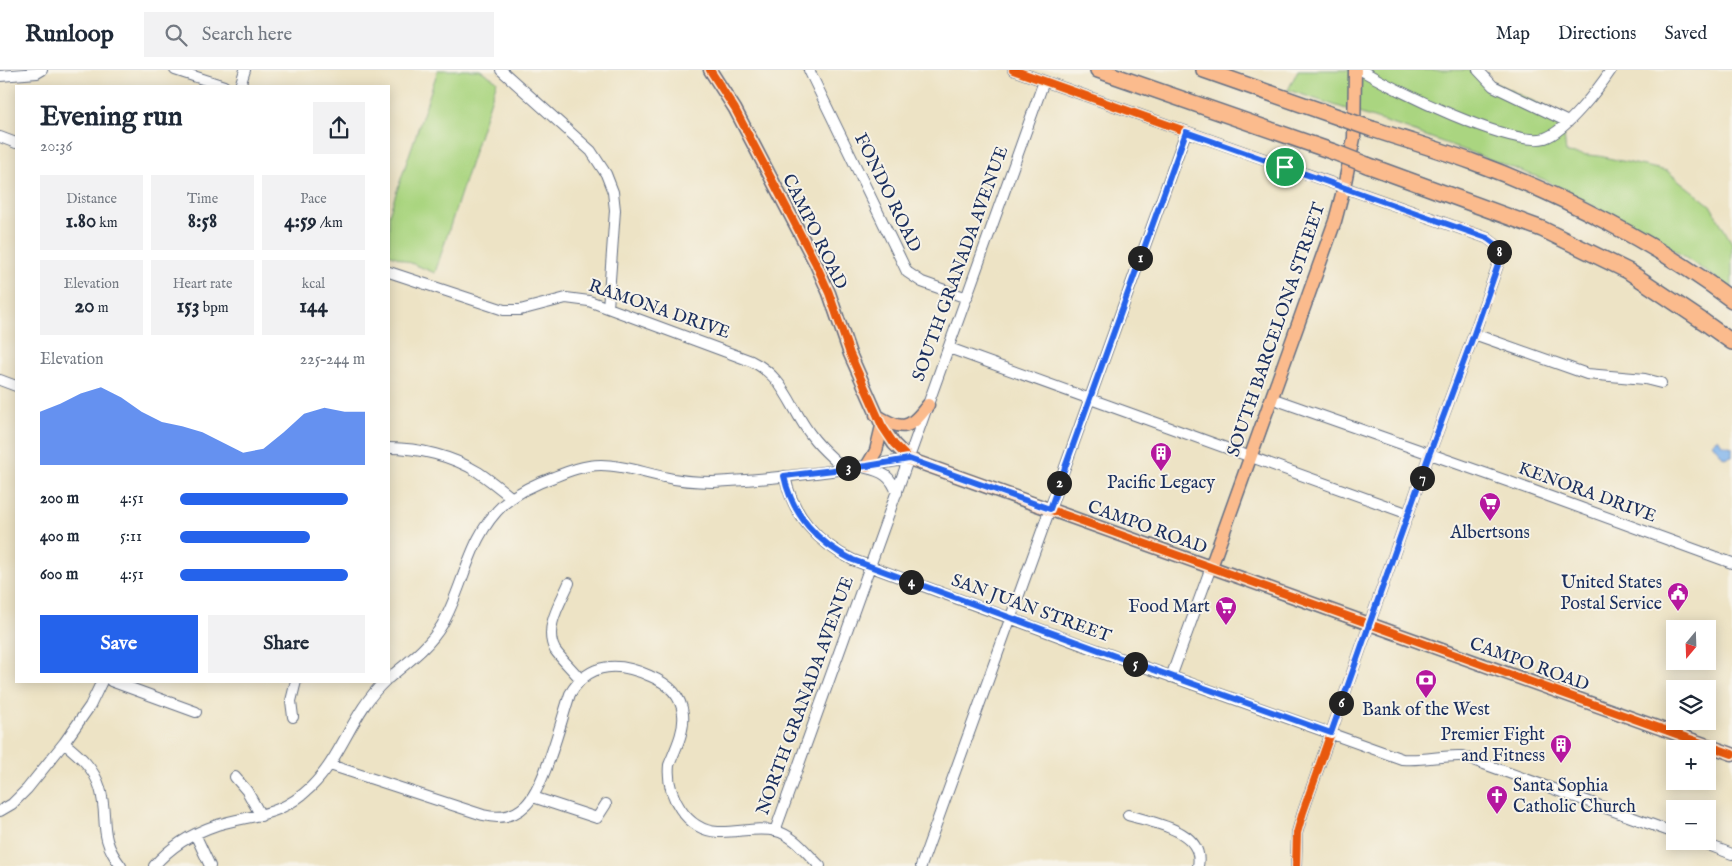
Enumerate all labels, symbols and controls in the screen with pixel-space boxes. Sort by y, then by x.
search box [144,12,494,57]
text: Runloop [25,19,114,50]
icon: search [162,21,190,49]
text: Search here [202,23,292,47]
text: Map [1496,23,1530,46]
text: Directions [1558,23,1636,46]
text: Saved [1664,23,1707,46]
text: Evening run [40,100,183,135]
button: share [313,102,365,154]
street label: FONDO ROAD [848,130,926,256]
text: 20:36 [40,137,72,157]
street label: SOUTH GRANADA AVENUE [908,143,1014,385]
pin [1264,146,1306,188]
icon: arrive [1271,153,1299,181]
street label: CAMPO ROAD [776,171,852,293]
text: Distance [66,190,117,208]
text: Time [187,190,218,208]
text: Pace [300,190,327,208]
street label: SOUTH BARCELONA STREET [1223,200,1331,460]
text: 1.80 [65,208,96,235]
text: 8:58 [188,208,217,235]
text: 4:59 [284,208,317,235]
text: km [96,214,118,232]
text: /km [317,214,343,232]
pin: 8 [1486,240,1512,264]
text: 8 [1497,243,1502,261]
pin: 1 [1128,246,1152,270]
text: 1 [1138,249,1143,267]
text: Elevation [64,275,119,293]
text: Heart rate [173,275,232,293]
text: kcal [302,275,325,293]
street label: RAMONA DRIVE [585,275,733,345]
text: 20 [74,293,95,320]
text: 153 [176,293,200,320]
text: 144 [299,293,328,320]
text: m [95,299,109,317]
text: bpm [200,299,229,317]
text: Elevation [40,350,103,370]
text: 225–244 m [300,350,365,370]
building icon: Pacific Legacy [1149,441,1173,472]
pin: 3 [836,456,860,480]
street label: KENORA DRIVE [1515,457,1659,529]
text: 3 [846,459,851,477]
pin: 7 [1410,466,1434,490]
text: 7 [1419,469,1426,487]
pin: 2 [1046,470,1072,496]
place label: Pacific Legacy [1107,472,1215,495]
text: 2 [1056,474,1063,492]
text: 200 m [40,489,79,509]
text: 4:51 [120,489,144,509]
supermarket icon: Albertsons [1478,491,1502,522]
street label: CAMPO ROAD [1084,496,1210,560]
place label: Albertsons [1449,522,1530,545]
text: 400 m [40,527,79,547]
text: 5:11 [120,527,142,547]
text: 600 m [40,565,78,585]
text: 4:51 [120,565,144,585]
street label: SAN JUAN STREET [948,569,1114,649]
pin: 4 [898,570,924,594]
place label: United States Postal Service [1560,572,1662,616]
text: 4 [908,573,915,591]
street label: NORTH GRANADA AVENUE [752,574,860,818]
public building icon: United States Postal Service [1666,581,1690,612]
supermarket icon: Food Mart [1214,595,1238,626]
place label: Food Mart [1128,596,1210,619]
button: Save [40,615,198,673]
button: Share [208,615,365,673]
north arrow [1666,620,1716,670]
map controls [1666,620,1716,850]
street label: CAMPO ROAD [1466,633,1592,697]
pin: 5 [1122,652,1148,676]
text: 5 [1133,655,1138,673]
bank icon: Bank of the West [1414,668,1438,699]
button: layers [1666,680,1716,730]
pin: 6 [1328,690,1354,716]
text: 6 [1339,694,1344,712]
place label: Bank of the West [1362,699,1490,722]
place label: Premier Fight and Fitness [1441,724,1545,768]
building icon: Premier Fight and Fitness [1549,733,1573,764]
button: + [1666,740,1716,790]
place label: Santa Sophia Catholic Church [1513,775,1636,819]
church icon: Santa Sophia Catholic Church [1485,784,1509,815]
button: − [1666,800,1716,850]

